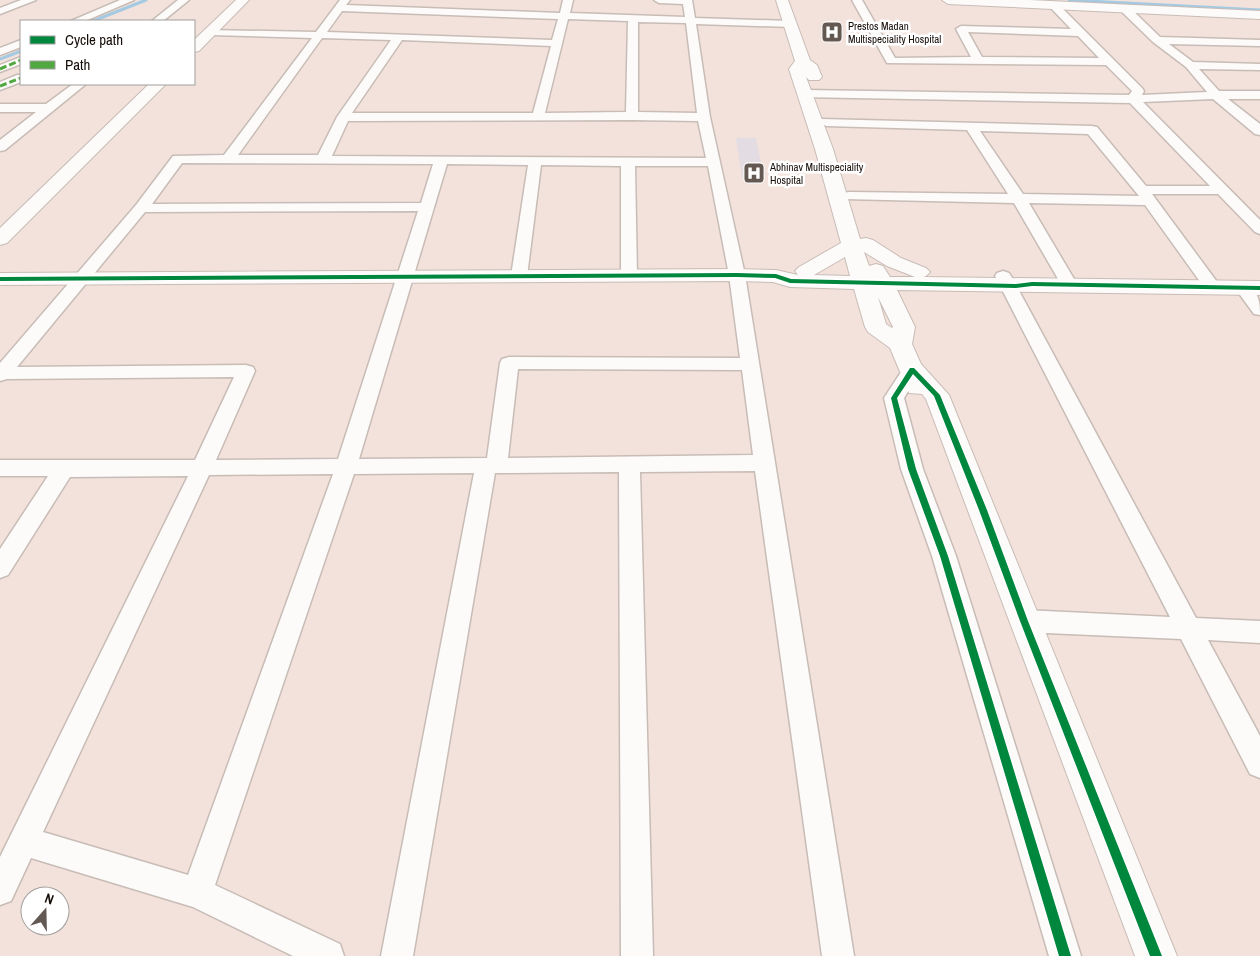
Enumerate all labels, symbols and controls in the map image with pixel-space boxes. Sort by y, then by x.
place label: Prestos Madan Multispeciality Hospital [848,19,941,46]
legend [20,20,195,85]
hospital icon: Prestos Madan Multispeciality Hospital [820,20,844,44]
text: Cycle path [65,29,123,50]
text: Path [65,54,90,75]
place label: Abhinav Multispeciality Hospital [769,160,864,187]
hospital icon: Abhinav Multispeciality Hospital [742,161,766,185]
north arrow [20,886,70,936]
text: N [42,889,56,909]

